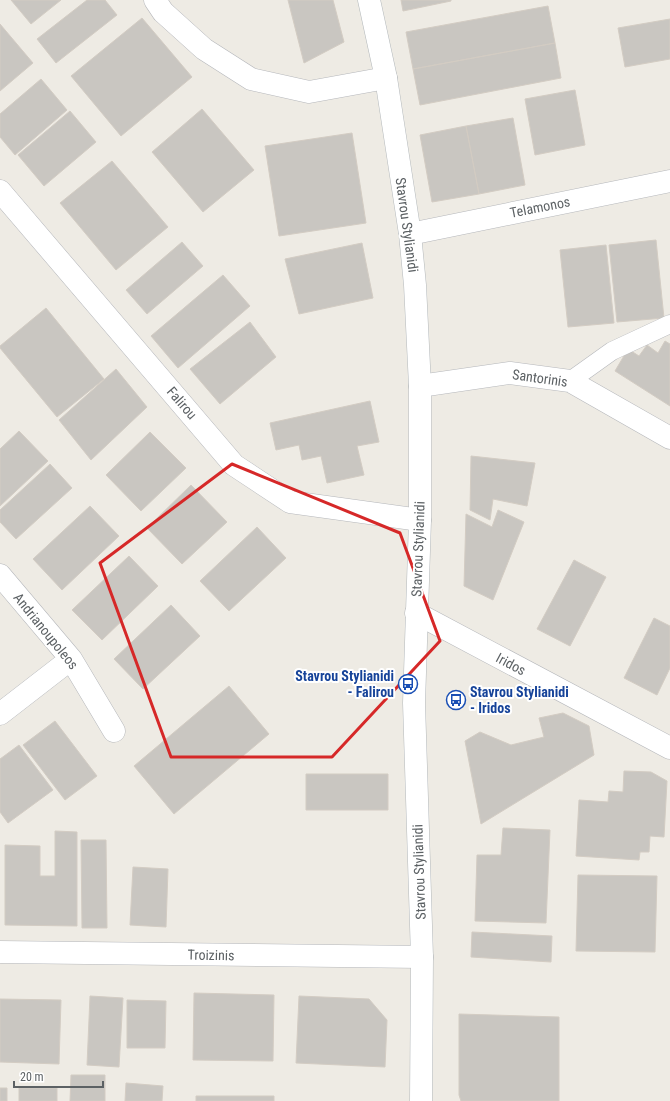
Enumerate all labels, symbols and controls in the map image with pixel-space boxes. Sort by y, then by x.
street label: Stavrou Stylianidi [392,177,422,273]
street label: Telamonos [509,193,571,221]
street label: Santorinis [511,366,569,390]
street label: Falirou [164,384,200,422]
street label: Stavrou Stylianidi [408,501,428,597]
street label: Andrianoupoleos [10,590,82,672]
street label: Iridos [493,650,529,678]
place label: Stavrou Stylianidi - Falirou [295,668,394,700]
bus stop icon: Stavrou Stylianidi - Falirou [397,673,419,695]
place label: Stavrou Stylianidi - Iridos [470,684,569,716]
bus stop icon: Stavrou Stylianidi - Iridos [445,689,467,711]
street label: Stavrou Stylianidi [409,824,429,920]
street label: Troizinis [187,947,235,963]
scale bar [14,1063,103,1089]
text: 20 m [20,1070,44,1084]

